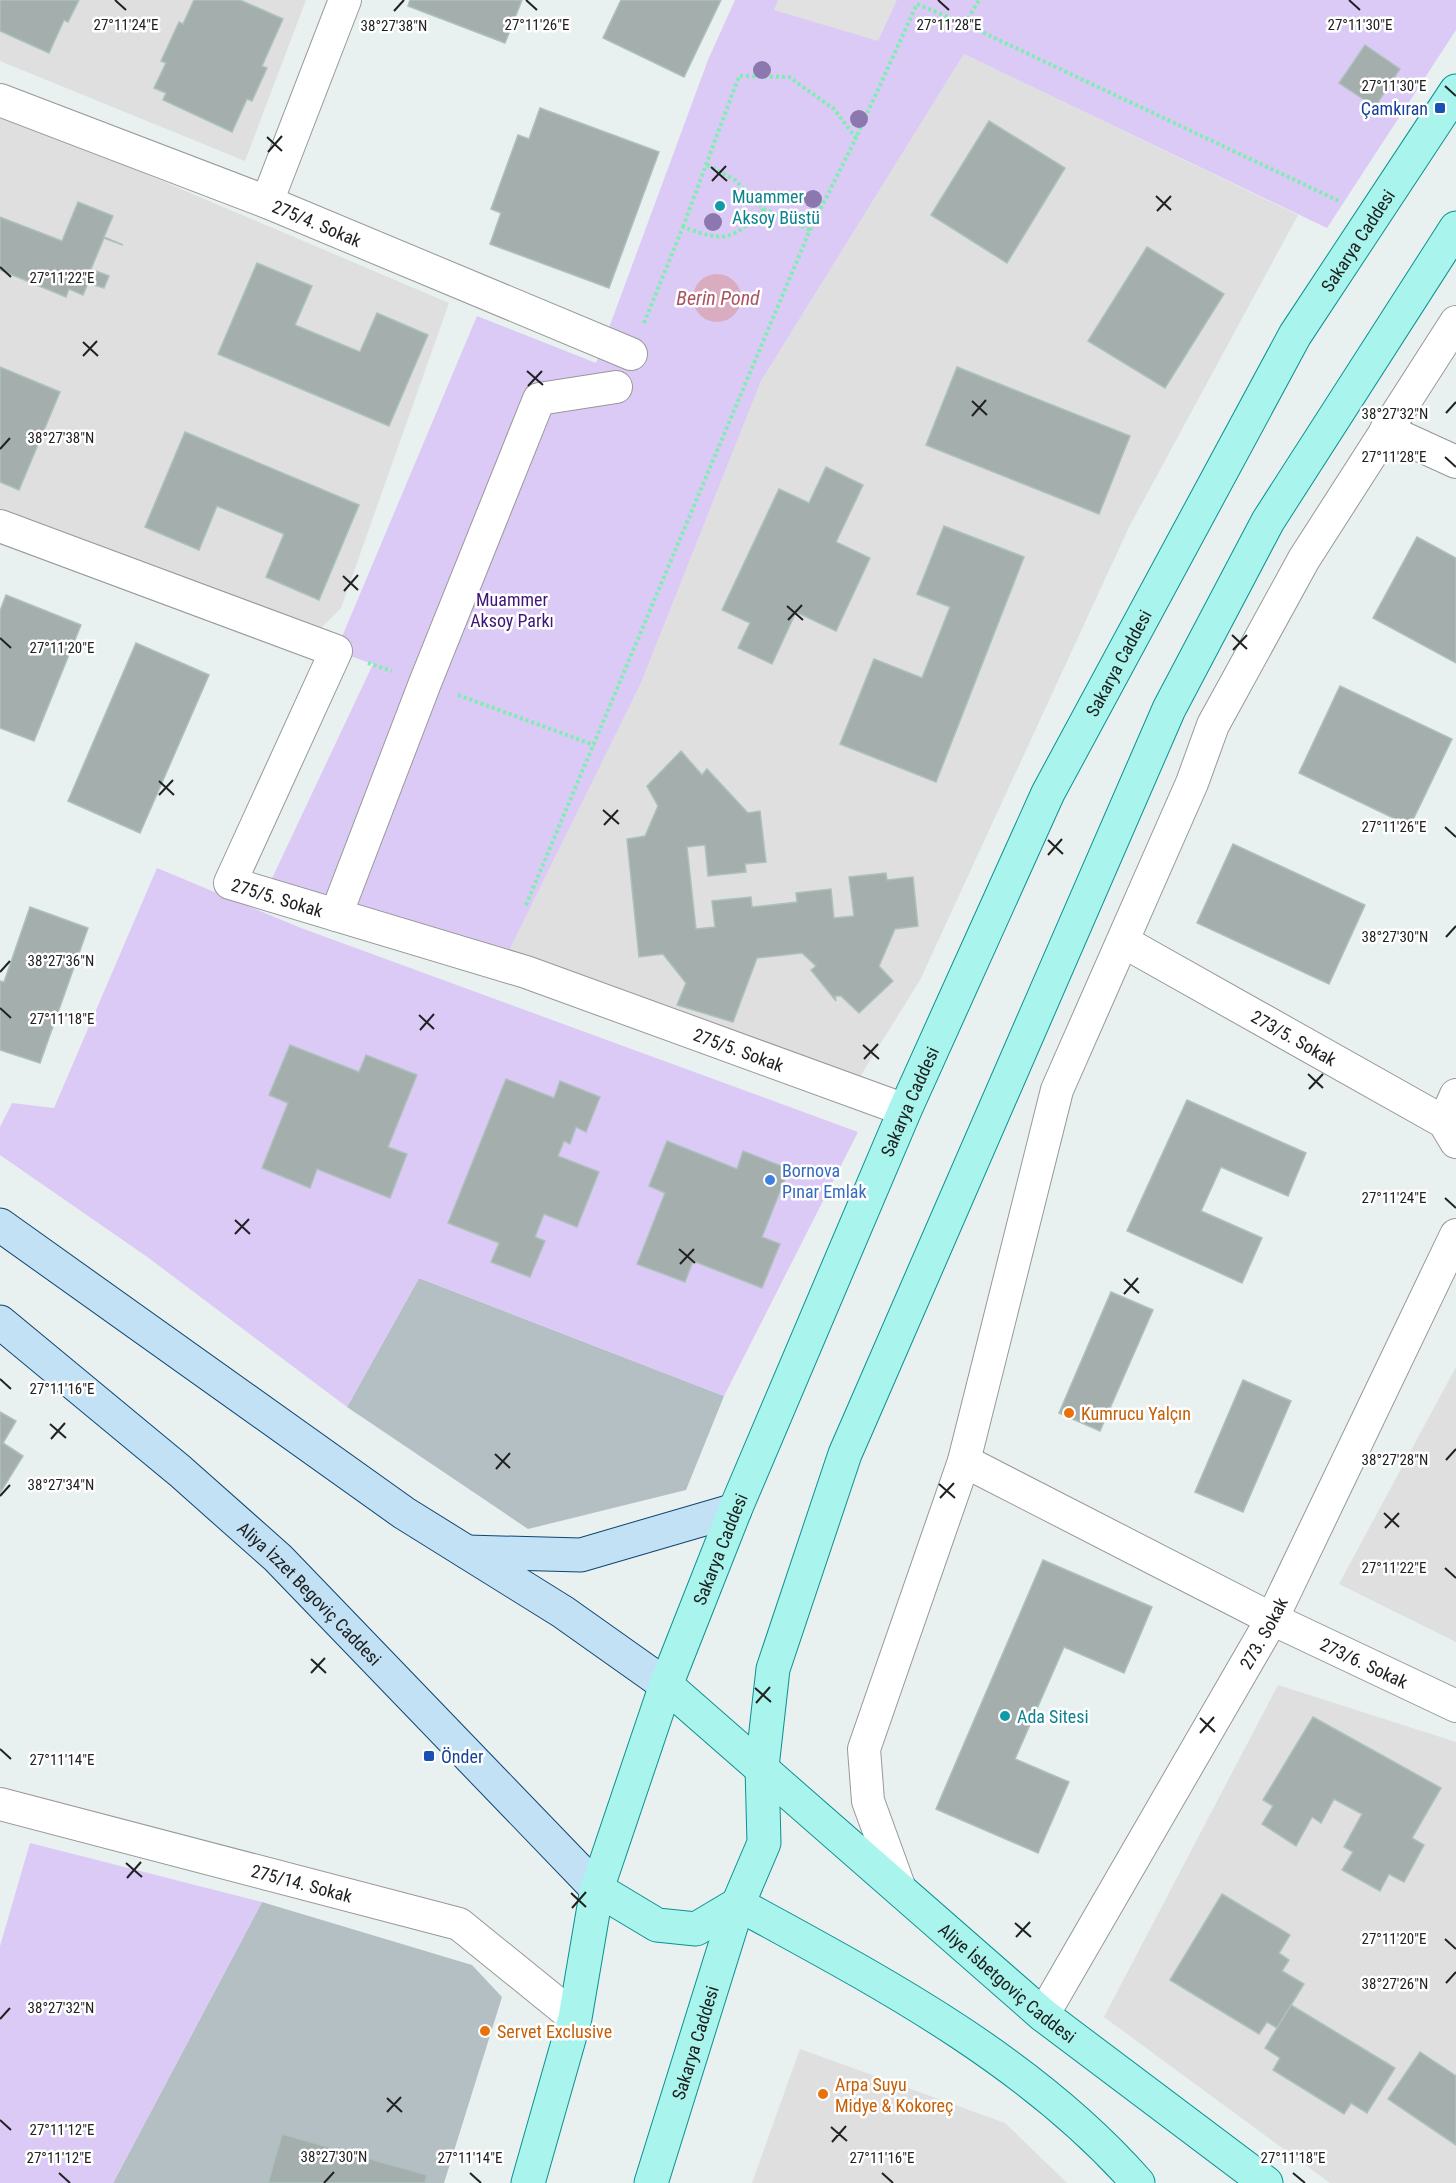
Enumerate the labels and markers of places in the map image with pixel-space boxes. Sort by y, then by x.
place label: Çamkıran [1361,98,1428,119]
marker: Çamkıran [1433,101,1447,115]
place label: Muammer Aksoy Büstü [732,186,820,228]
marker: Muammer Aksoy Büstü [713,199,727,213]
place label: Bornova Pınar Emlak [782,1160,867,1202]
marker: Bornova Pınar Emlak [763,1173,777,1187]
place label: Kumrucu Yalçın [1081,1403,1191,1424]
marker: Kumrucu Yalçın [1062,1406,1076,1420]
place label: Ada Sitesi [1017,1706,1089,1727]
marker: Ada Sitesi [998,1709,1012,1723]
place label: Önder [441,1746,484,1767]
marker: Önder [422,1749,436,1763]
place label: Servet Exclusive [497,2021,612,2042]
marker: Servet Exclusive [478,2024,492,2038]
place label: Arpa Suyu Midye & Kokoreç [835,2074,953,2116]
marker: Arpa Suyu Midye & Kokoreç [816,2087,830,2101]

